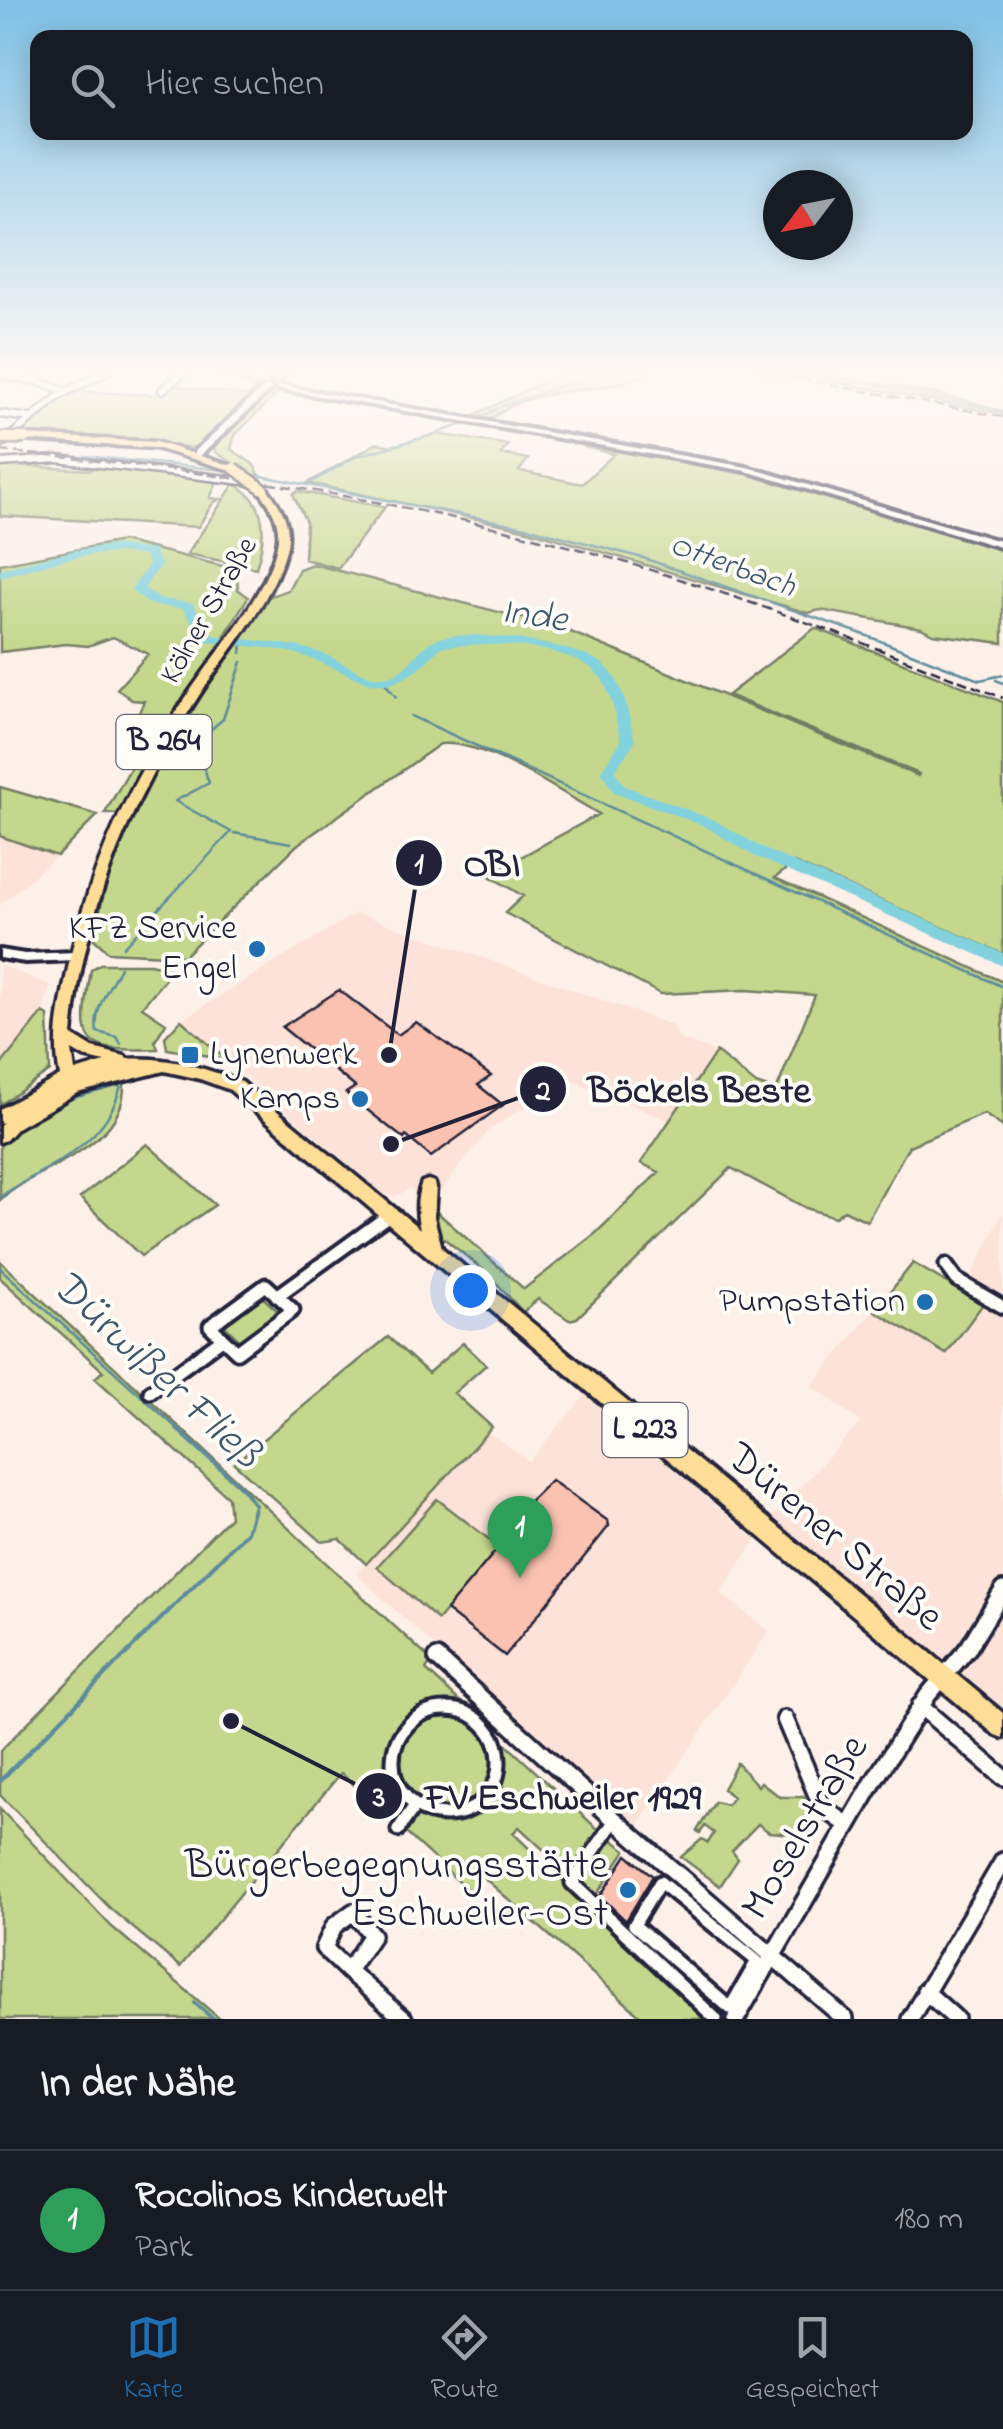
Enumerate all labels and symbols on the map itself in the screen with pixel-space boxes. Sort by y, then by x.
north arrow [763,170,853,260]
water label: Otterbach [663,523,802,612]
street label: Kölner Straße [150,529,270,693]
water label: Inde [497,584,573,650]
road number: B 264 [116,715,212,769]
callout: OBI [394,829,540,897]
text: OBI [464,839,520,895]
text: 1 [414,844,424,888]
place label: KFZ Service Engel [69,904,237,995]
marker: KFZ Service Engel [246,938,268,960]
place label: Lynenwerk [210,1030,358,1081]
marker: Lynenwerk [179,1044,201,1066]
callout: Böckels Beste [518,1055,831,1123]
text: Böckels Beste [586,1065,811,1121]
text: 2 [535,1071,551,1115]
place label: Kamps [240,1074,340,1125]
marker: Kamps [349,1088,371,1110]
water label: Dürwißer Fließ [35,1256,276,1487]
your location [445,1265,496,1316]
place label: Pumpstation [719,1277,905,1328]
marker: Pumpstation [914,1291,936,1313]
road number: L 223 [602,1403,688,1457]
street label: Dürener Straße [711,1428,956,1647]
pin: 1 [488,1496,552,1578]
street label: Moselstraße [727,1724,885,1932]
callout: FV Eschweiler 1929 [354,1762,721,1830]
text: FV Eschweiler 1929 [423,1772,702,1828]
text: 3 [372,1777,385,1821]
place label: Bürgerbegegnungsstätte Eschweiler-Ost [184,1836,608,1945]
marker: Bürgerbegegnungsstätte Eschweiler-Ost [617,1879,639,1901]

